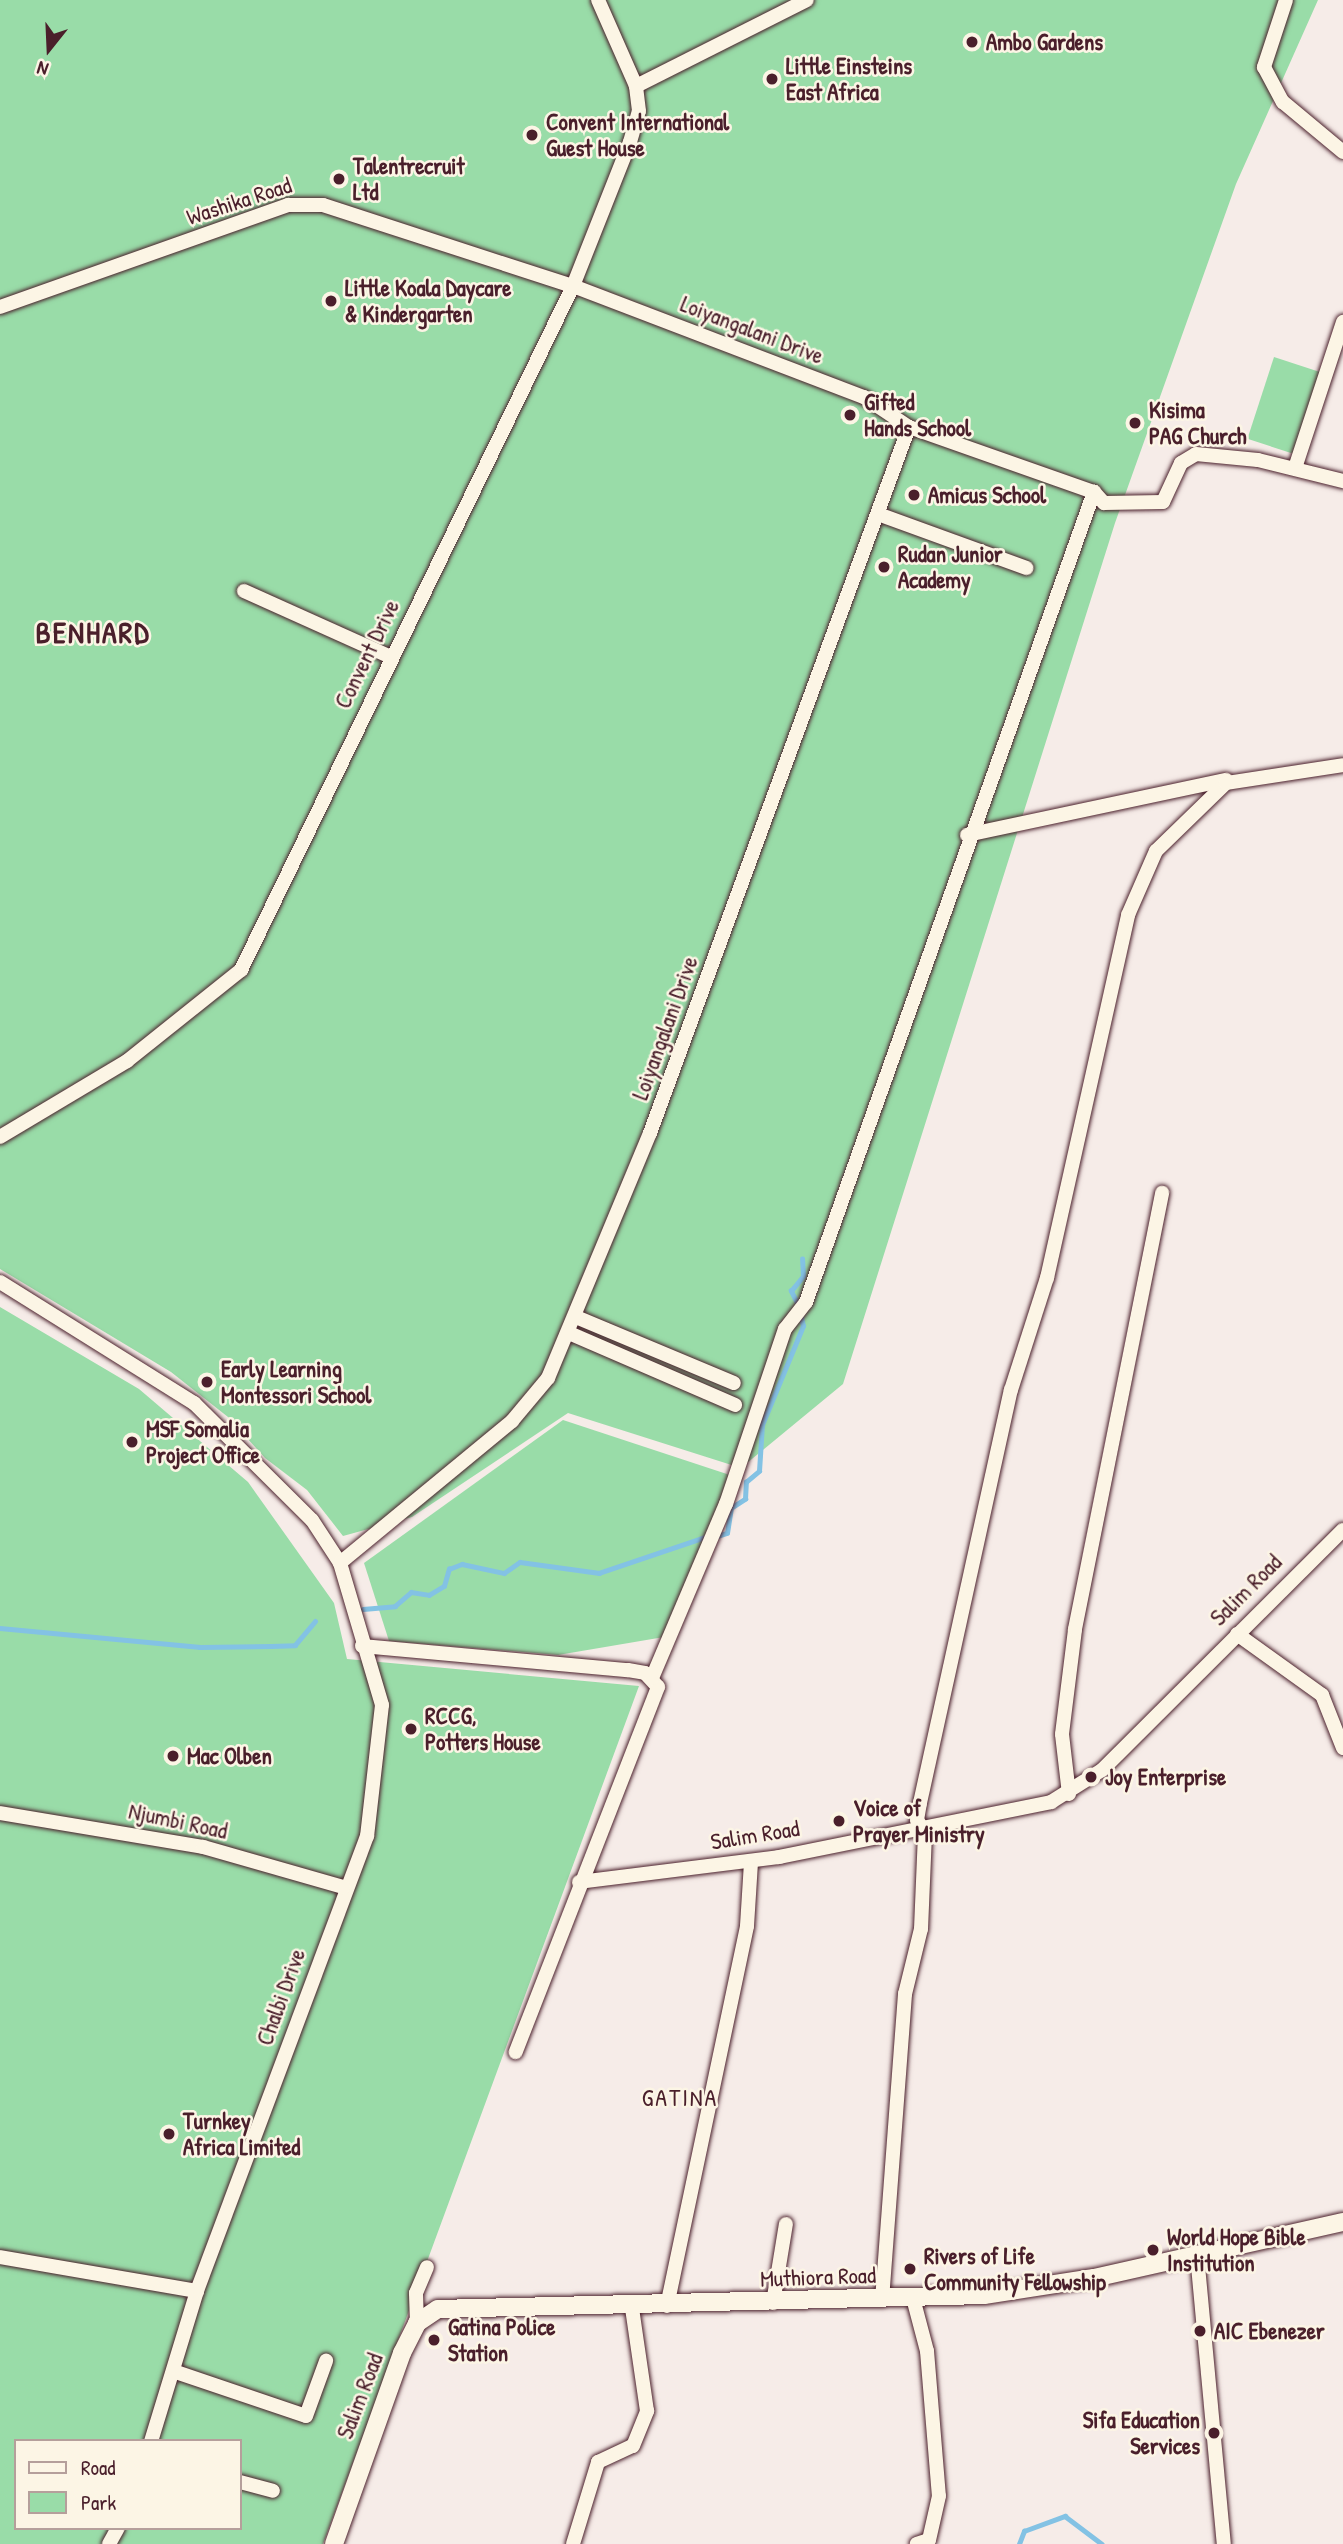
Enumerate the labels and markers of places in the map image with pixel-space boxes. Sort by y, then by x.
place label: Ambo Gardens [986,28,1103,56]
marker: Ambo Gardens [964,34,980,50]
place label: Little Einsteins East Africa [786,52,912,106]
marker: Little Einsteins East Africa [764,71,780,87]
place label: Convent International Guest House [546,108,729,162]
marker: Convent International Guest House [524,127,540,143]
place label: Talentrecruit Ltd [353,152,464,206]
marker: Talentrecruit Ltd [331,171,347,187]
place label: Little Koala Daycare & Kindergarten [345,274,511,328]
marker: Little Koala Daycare & Kindergarten [323,293,339,309]
place label: Gifted Hands School [864,388,971,442]
place label: Kisima PAG Church [1149,396,1247,450]
marker: Gifted Hands School [842,407,858,423]
marker: Kisima PAG Church [1127,415,1143,431]
place label: Amicus School [928,481,1046,509]
marker: Amicus School [906,487,922,503]
place label: Rudan Junior Academy [898,540,1003,594]
marker: Rudan Junior Academy [876,559,892,575]
place label: Early Learning Montessori School [221,1355,371,1409]
marker: Early Learning Montessori School [199,1374,215,1390]
place label: MSF Somalia Project Office [146,1415,260,1469]
marker: MSF Somalia Project Office [124,1434,140,1450]
place label: RCCG, Potters House [425,1702,541,1756]
marker: RCCG, Potters House [403,1721,419,1737]
place label: Mac Olben [187,1742,272,1770]
marker: Mac Olben [165,1748,181,1764]
place label: Joy Enterprise [1105,1763,1226,1791]
marker: Joy Enterprise [1083,1769,1099,1785]
place label: Voice of Prayer Ministry [853,1794,985,1848]
marker: Voice of Prayer Ministry [831,1813,847,1829]
place label: Turnkey Africa Limited [183,2107,300,2161]
marker: Turnkey Africa Limited [161,2126,177,2142]
place label: World Hope Bible Institution [1167,2223,1306,2277]
place label: Rivers of Life Community Fellowship [924,2242,1106,2296]
marker: World Hope Bible Institution [1145,2242,1161,2258]
marker: Rivers of Life Community Fellowship [902,2261,918,2277]
place label: Gatina Police Station [448,2313,556,2367]
place label: AIC Ebenezer [1214,2317,1325,2345]
marker: AIC Ebenezer [1192,2323,1208,2339]
marker: Gatina Police Station [426,2332,442,2348]
place label: Sifa Education Services [1083,2406,1200,2460]
marker: Sifa Education Services [1206,2425,1222,2441]

